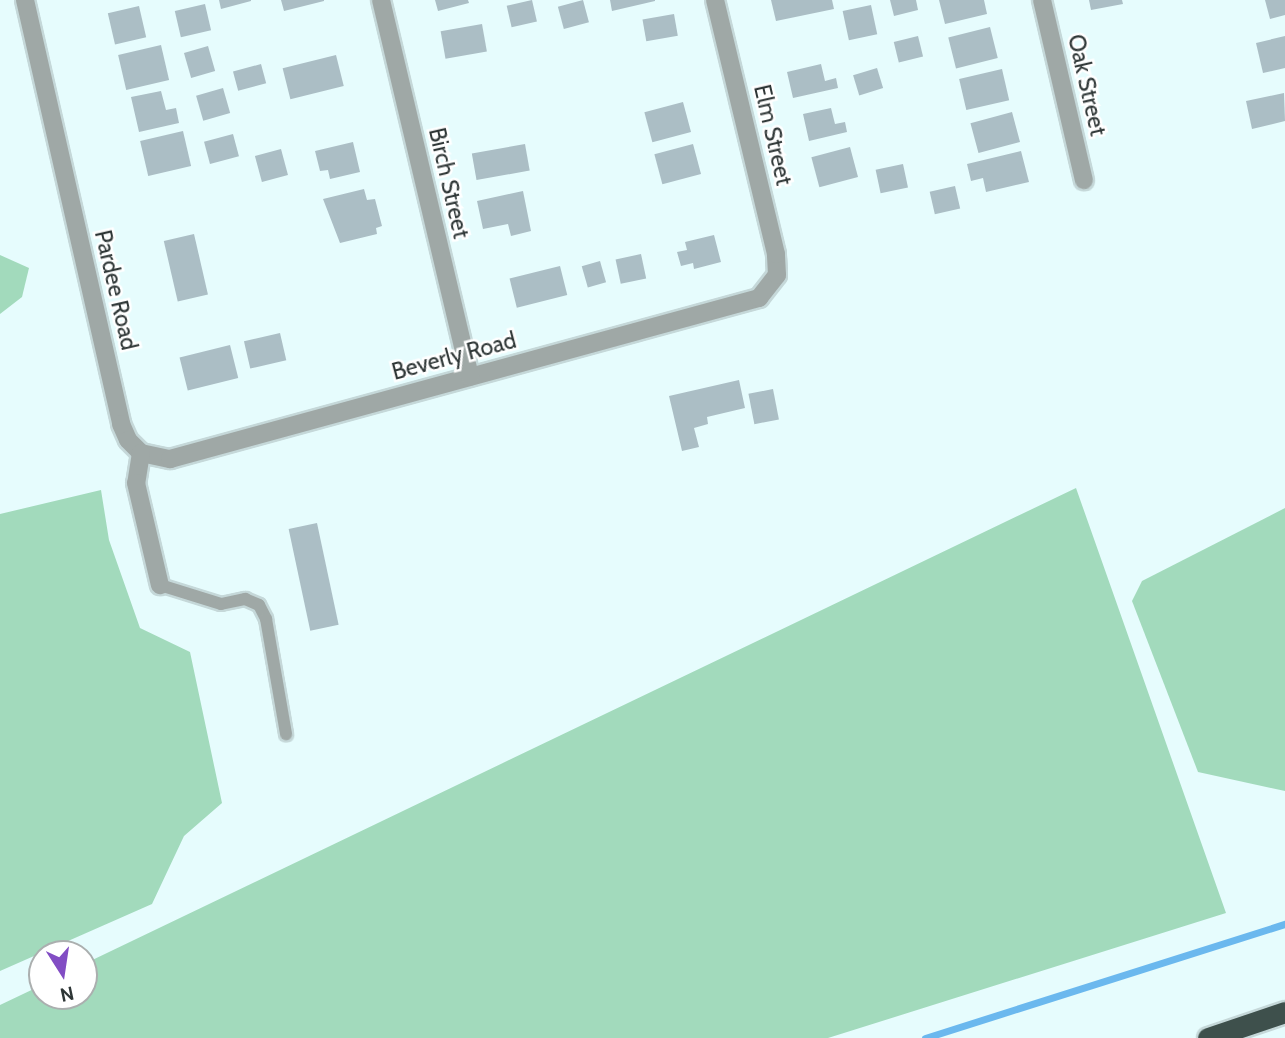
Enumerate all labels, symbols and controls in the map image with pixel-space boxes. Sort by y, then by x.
street label: Oak Street [1062,32,1112,138]
street label: Elm Street [748,82,798,188]
street label: Birch Street [423,125,475,241]
street label: Pardee Road [89,227,143,353]
street label: Beverly Road [389,326,519,386]
north arrow [28,940,98,1010]
text: N [58,981,76,1007]

